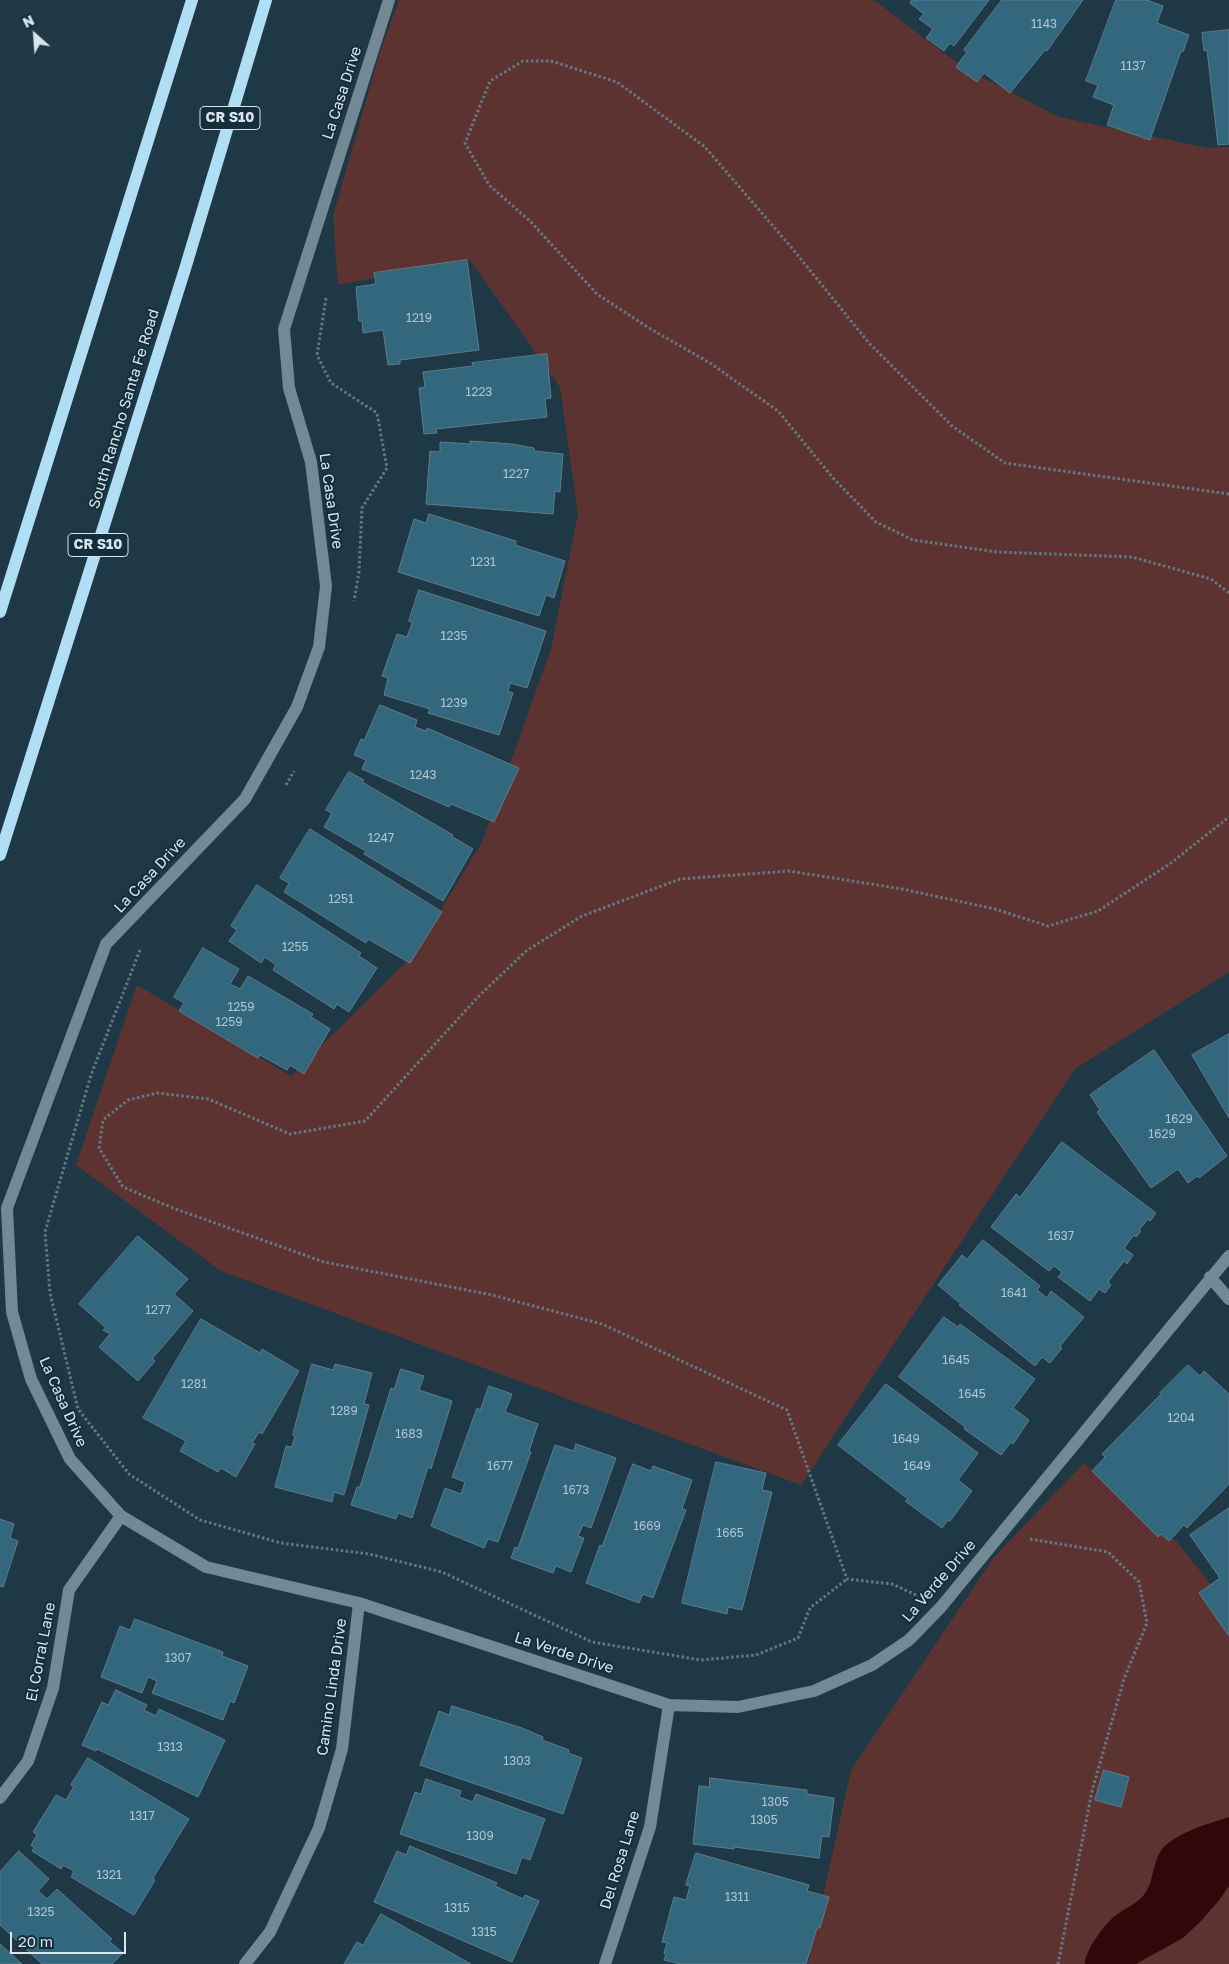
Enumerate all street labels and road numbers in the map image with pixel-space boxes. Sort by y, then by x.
street label: La Casa Drive [318,44,366,142]
road number: CR S10 [200,106,260,130]
street label: South Rancho Santa Fe Road [85,307,163,511]
street label: La Casa Drive [315,452,347,550]
road number: CR S10 [68,534,128,556]
street label: La Casa Drive [110,833,190,917]
street label: La Casa Drive [35,1354,91,1450]
street label: La Verde Drive [898,1536,980,1626]
street label: El Corral Lane [23,1601,59,1703]
street label: Camino Linda Drive [313,1617,351,1757]
street label: La Verde Drive [512,1628,616,1678]
street label: Del Rosa Lane [596,1809,644,1911]

